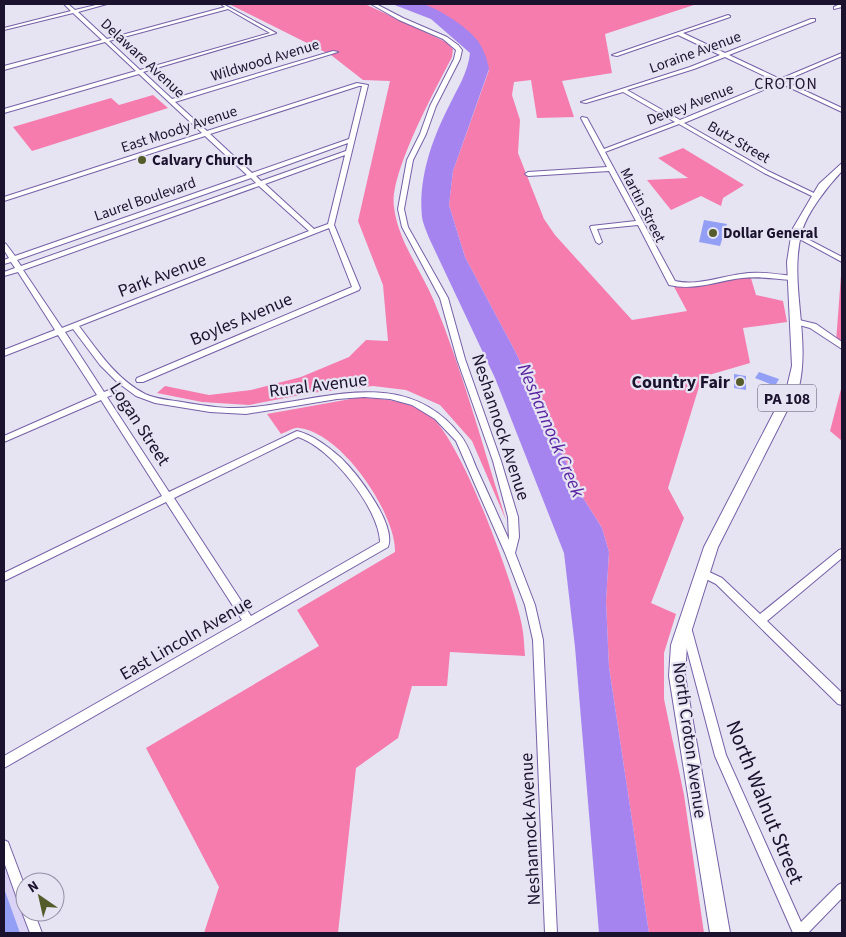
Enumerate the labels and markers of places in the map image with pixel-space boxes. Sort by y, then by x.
place label: Calvary Church [152,150,253,171]
marker: Calvary Church [136,154,148,166]
place label: Dollar General [723,223,818,244]
marker: Dollar General [707,227,719,239]
place label: Country Fair [631,370,731,395]
marker: Country Fair [734,376,746,388]

